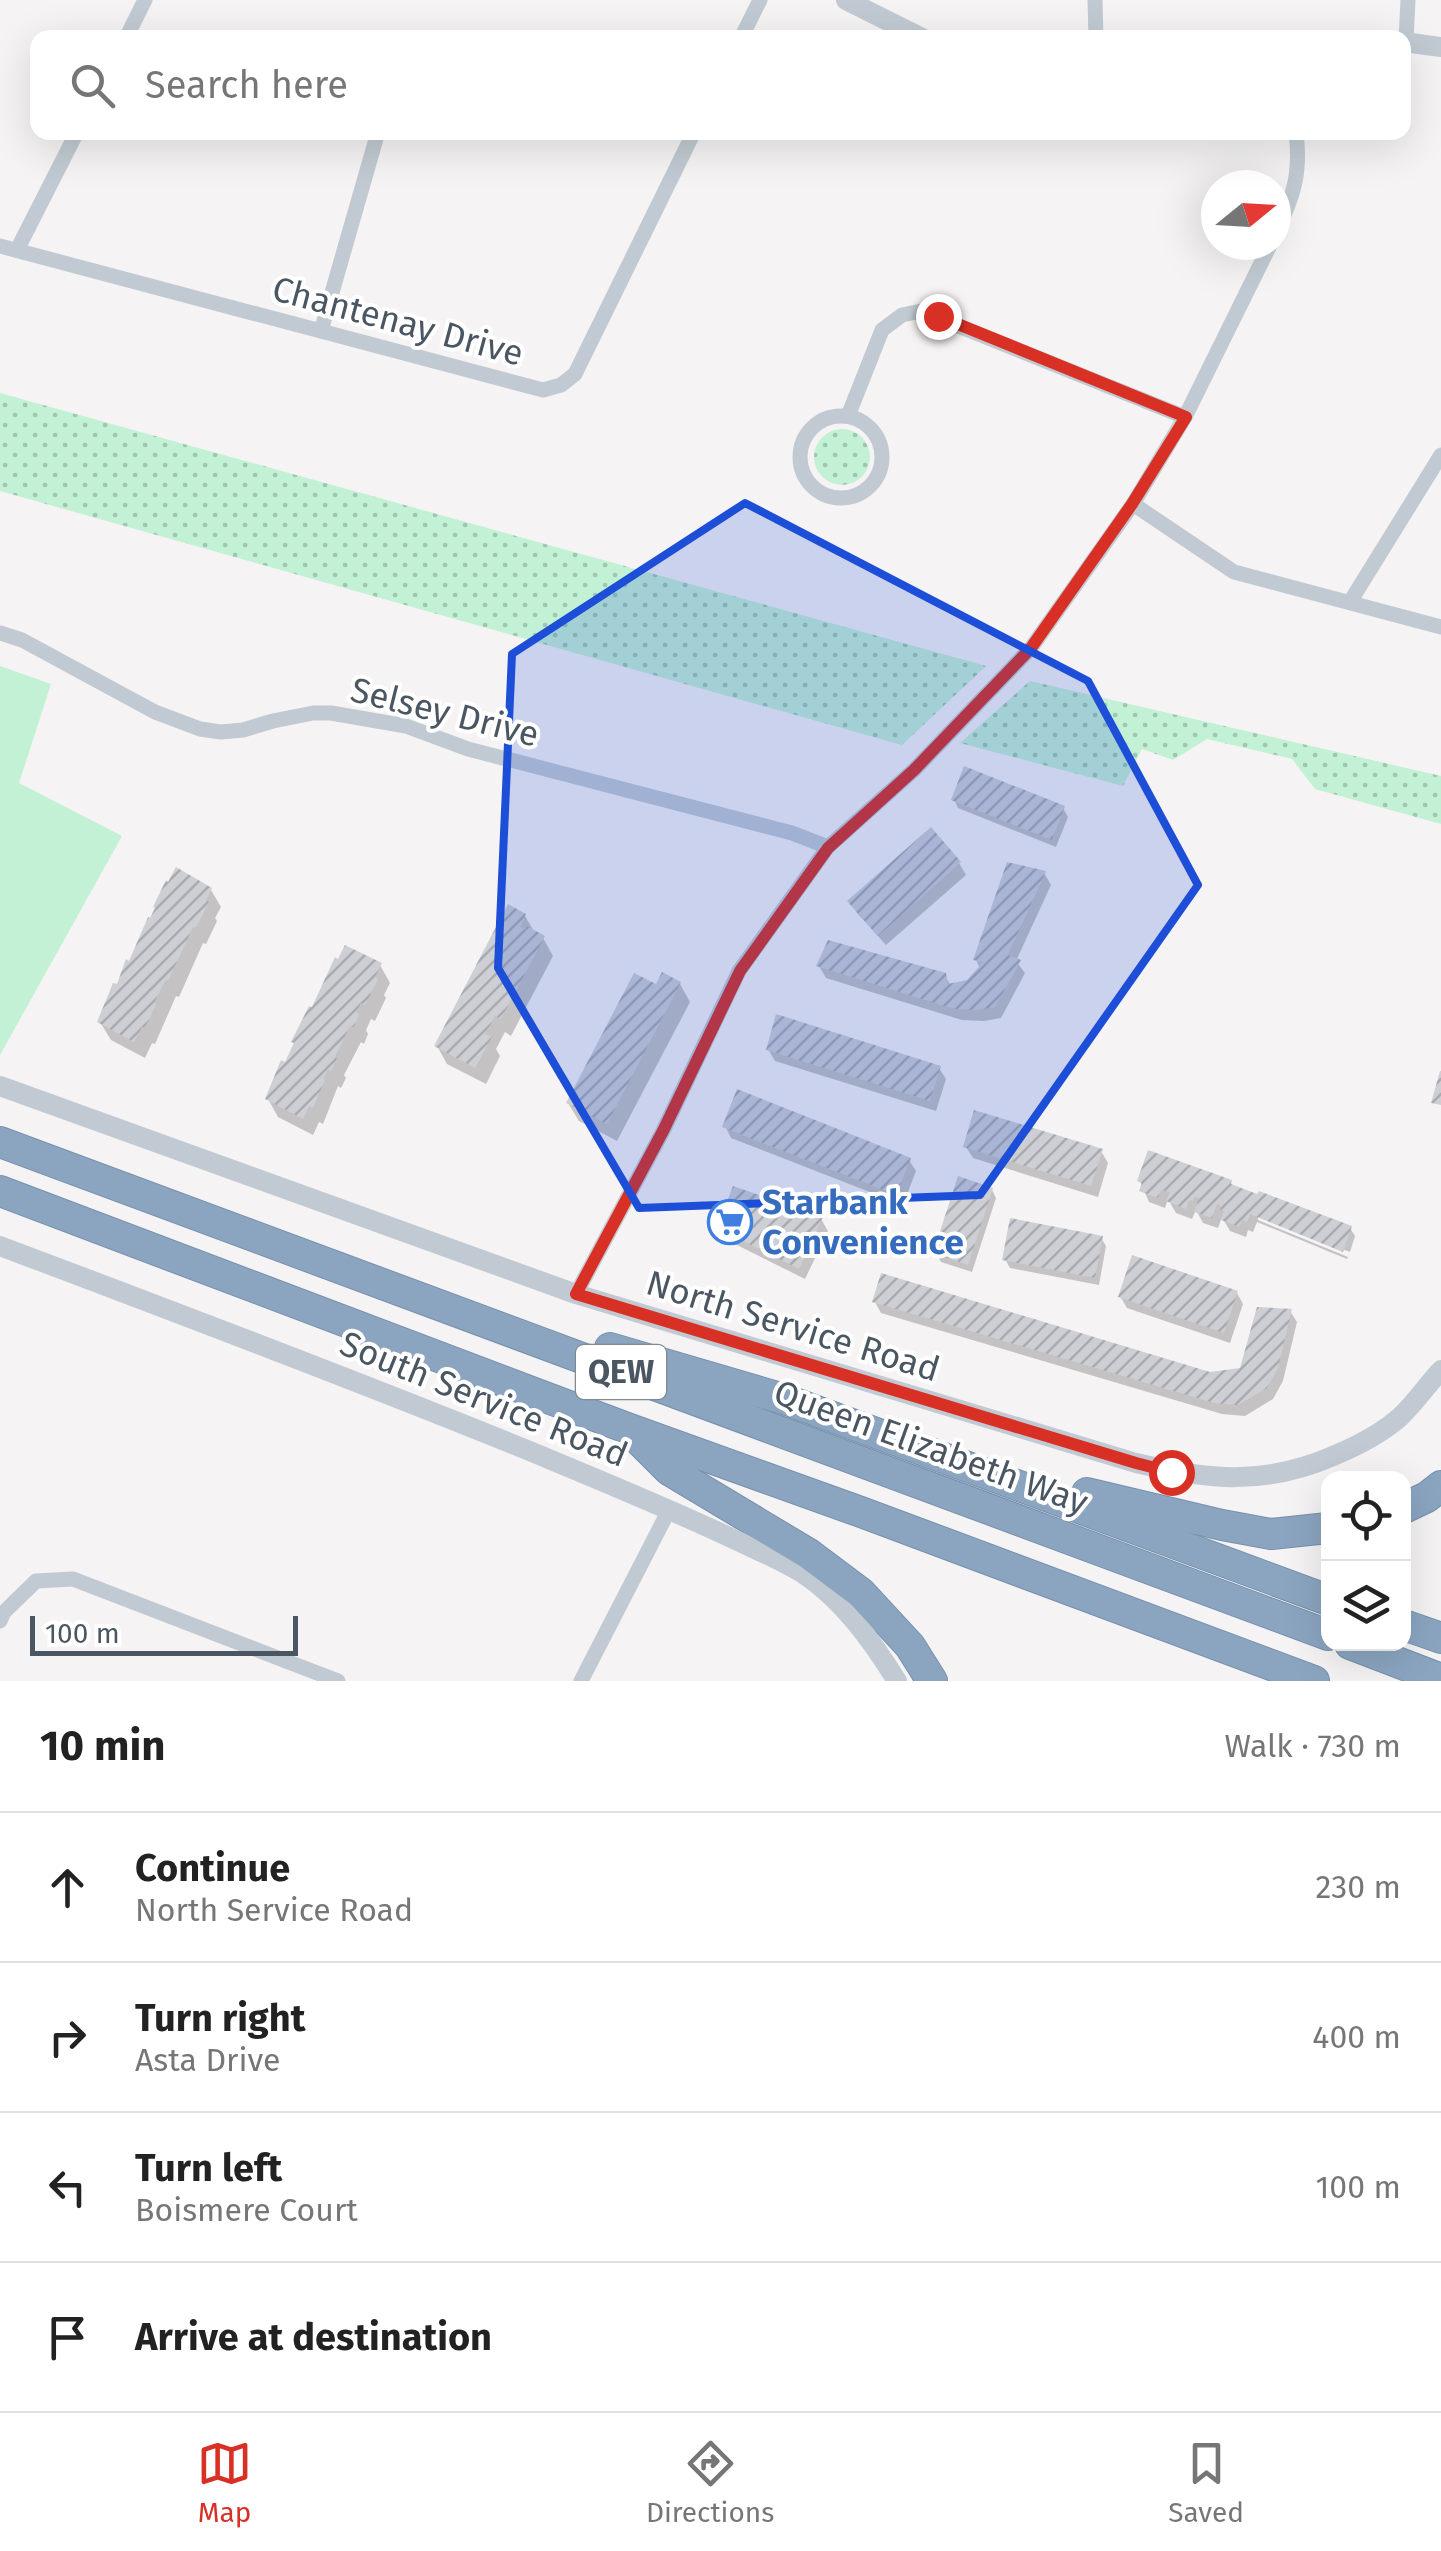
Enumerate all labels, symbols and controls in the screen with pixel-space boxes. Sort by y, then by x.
search box [30,30,1411,140]
icon: search [65,58,120,113]
text: Search here [145,62,348,108]
north arrow [1201,170,1291,260]
street label: Chantenay Drive [268,267,528,375]
route end [916,294,962,340]
street label: Selsey Drive [347,668,543,756]
place label: Starbank Convenience [762,1181,964,1263]
supermarket icon: Starbank Convenience [707,1199,753,1245]
street label: North Service Road [641,1261,945,1391]
street label: South Service Road [334,1322,634,1476]
road number: QEW [576,1345,666,1399]
street label: Queen Elizabeth Way [768,1371,1094,1523]
route start [1149,1450,1195,1496]
map controls [1321,1471,1411,1651]
button: locate [1321,1471,1411,1561]
button: layers [1321,1561,1411,1651]
scale bar [30,1611,298,1656]
text: 100 m [45,1617,120,1650]
text: 10 min [40,1721,166,1771]
text: Walk · 730 m [1224,1727,1401,1765]
text: Continue [135,1845,290,1891]
icon: ahead [40,1860,95,1915]
text: 230 m [1316,1868,1401,1906]
text: North Service Road [135,1891,413,1929]
text: Turn right [135,1995,305,2041]
icon: right [40,2010,95,2065]
text: 400 m [1312,2018,1401,2056]
text: Asta Drive [135,2041,281,2079]
text: Turn left [135,2145,282,2191]
icon: left [40,2160,95,2215]
text: 100 m [1316,2168,1401,2206]
text: Boismere Court [135,2191,358,2229]
icon: arrive [40,2310,95,2365]
text: Arrive at destination [135,2314,492,2360]
tab: Map [197,2436,252,2529]
tab: Directions [646,2436,774,2529]
tab: Saved [1168,2436,1244,2529]

